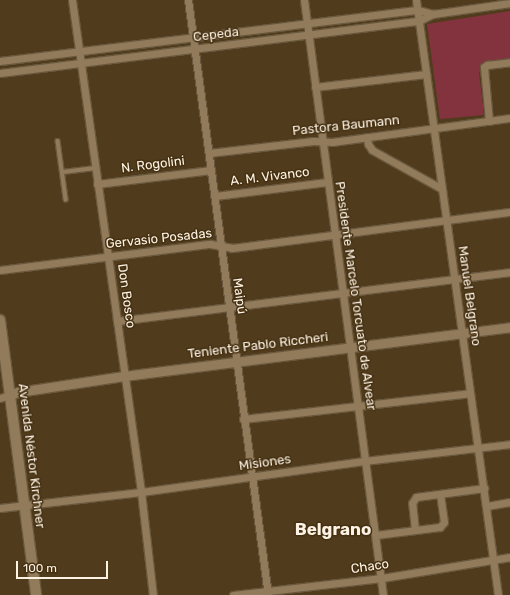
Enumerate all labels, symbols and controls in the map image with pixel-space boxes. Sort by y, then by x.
street label: Cepeda [192,24,240,46]
street label: Pastora Baumann [292,113,400,139]
street label: N. Rogolini [120,153,186,177]
street label: A. M. Vivanco [229,164,311,190]
street label: Presidente Marcelo Torcuato de Alvear [331,180,379,412]
street label: Gervasio Posadas [105,226,213,252]
street label: Manuel Belgrano [454,245,484,347]
street label: Don Bosco [114,263,138,329]
street label: Maipú [229,277,249,315]
street label: Teniente Pablo Riccheri [187,330,329,362]
street label: Avenida Néstor Kirchner [14,382,48,530]
street label: Misiones [238,452,292,474]
district label: Belgrano [295,520,371,540]
scale bar [18,553,110,579]
street label: Chaco [350,557,390,577]
text: 100 m [23,561,57,575]

